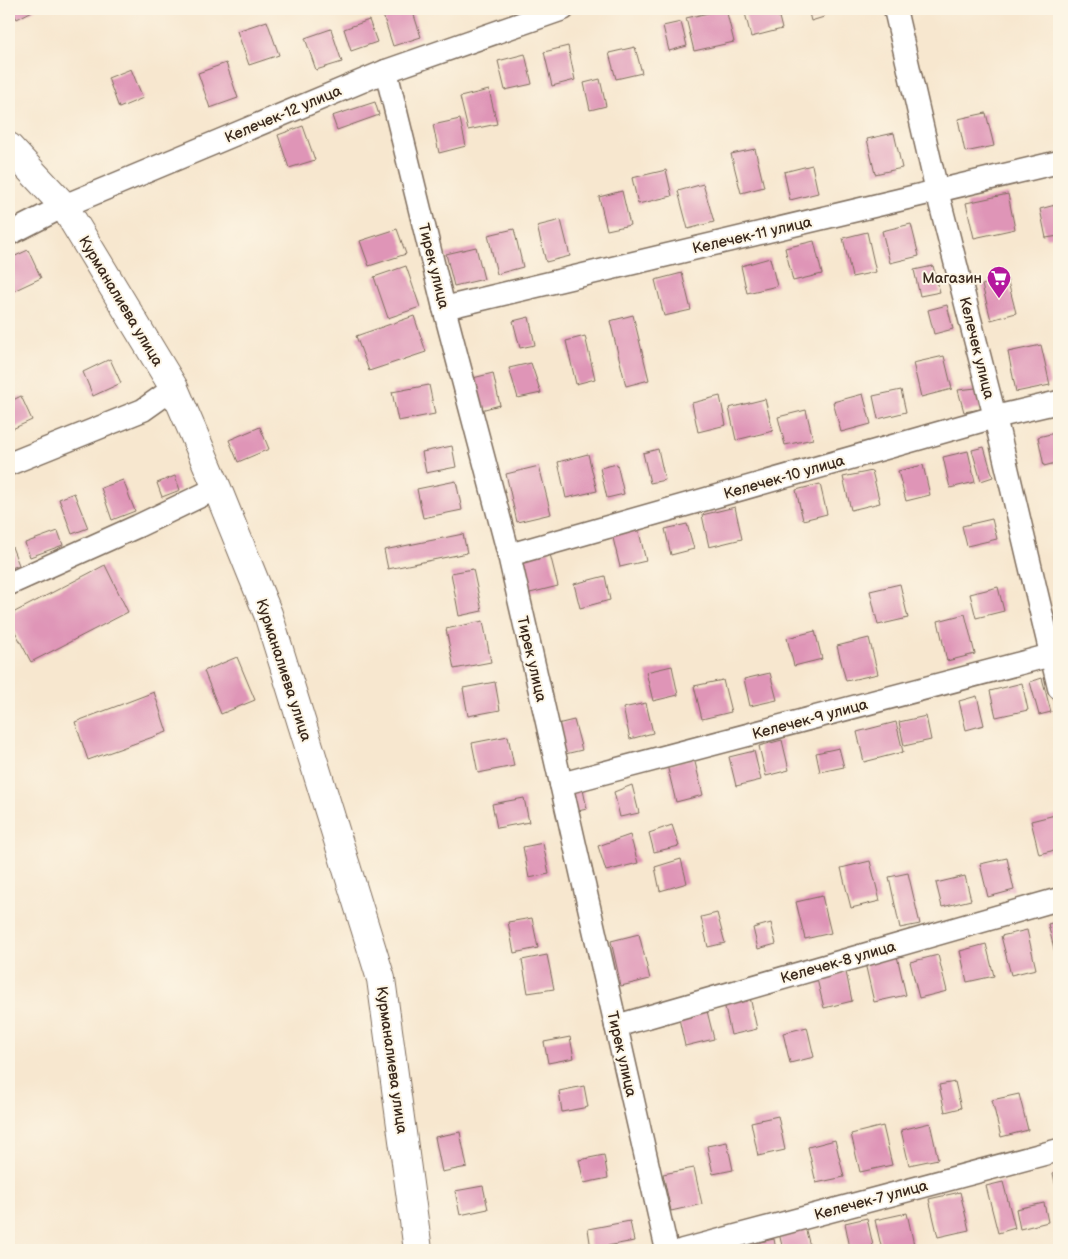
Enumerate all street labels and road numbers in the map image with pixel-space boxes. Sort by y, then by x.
street label: Келечек-12 улица [222,81,344,148]
street label: Келечек-11 улица [691,213,814,258]
street label: Тирек улица [414,221,453,311]
street label: Курманалиева улица [74,233,167,370]
street label: Келечек улица [955,295,998,401]
street label: Келечек-10 улица [722,451,847,504]
street label: Курманалиева улица [252,597,316,744]
street label: Тирек улица [512,614,551,704]
street label: Келечек-9 улица [750,695,870,744]
street label: Келечек-8 улица [778,937,898,988]
street label: Курманалиева улица [372,985,411,1135]
street label: Тирек улица [602,1009,641,1099]
street label: Келечек-7 улица [812,1176,930,1225]

